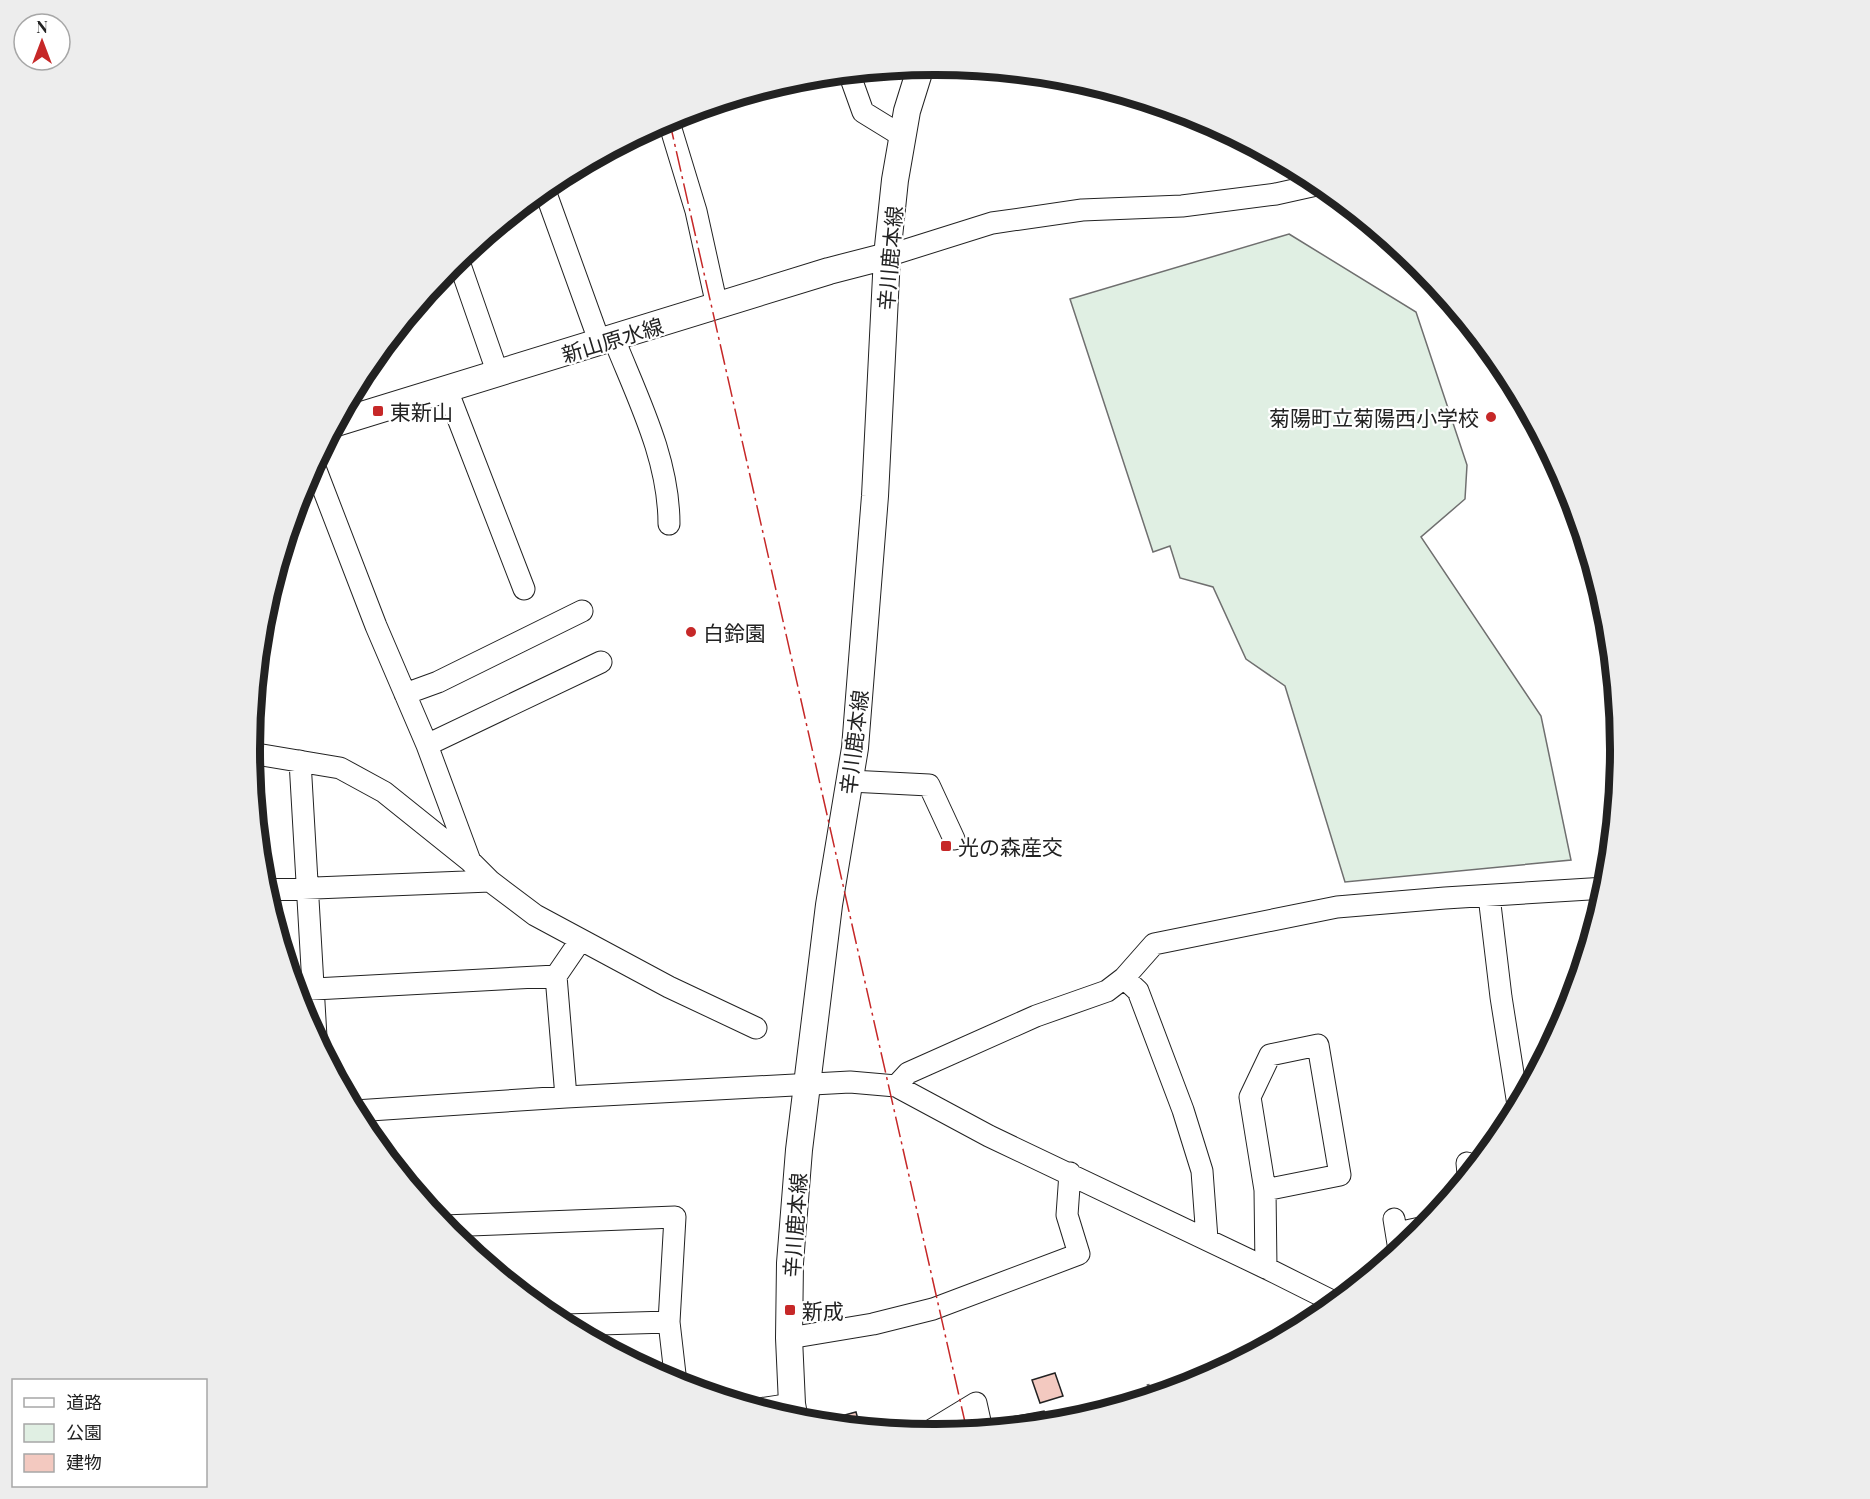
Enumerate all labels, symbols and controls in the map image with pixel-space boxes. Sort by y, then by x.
north arrow [12,12,72,72]
text: N [36,16,48,37]
street label: 辛川鹿本線 [870,204,908,312]
street label: 新山原水線 [558,310,666,368]
place label: 東新山 [390,397,453,425]
place label: 菊陽町立菊陽西小学校 [1269,403,1479,431]
marker: 東新山 [371,404,385,418]
marker: 菊陽町立菊陽西小学校 [1484,410,1498,424]
place label: 白鈴園 [703,618,766,646]
marker: 白鈴園 [684,625,698,639]
street label: 辛川鹿本線 [833,688,873,796]
place label: 光の森産交 [958,832,1063,860]
marker: 光の森産交 [939,839,953,853]
street label: 辛川鹿本線 [776,1172,812,1278]
place label: 新成 [802,1296,844,1324]
marker: 新成 [783,1303,797,1317]
legend [12,1379,207,1487]
text: 道路 [66,1390,102,1414]
text: 公園 [66,1420,102,1444]
text: 建物 [66,1450,102,1474]

